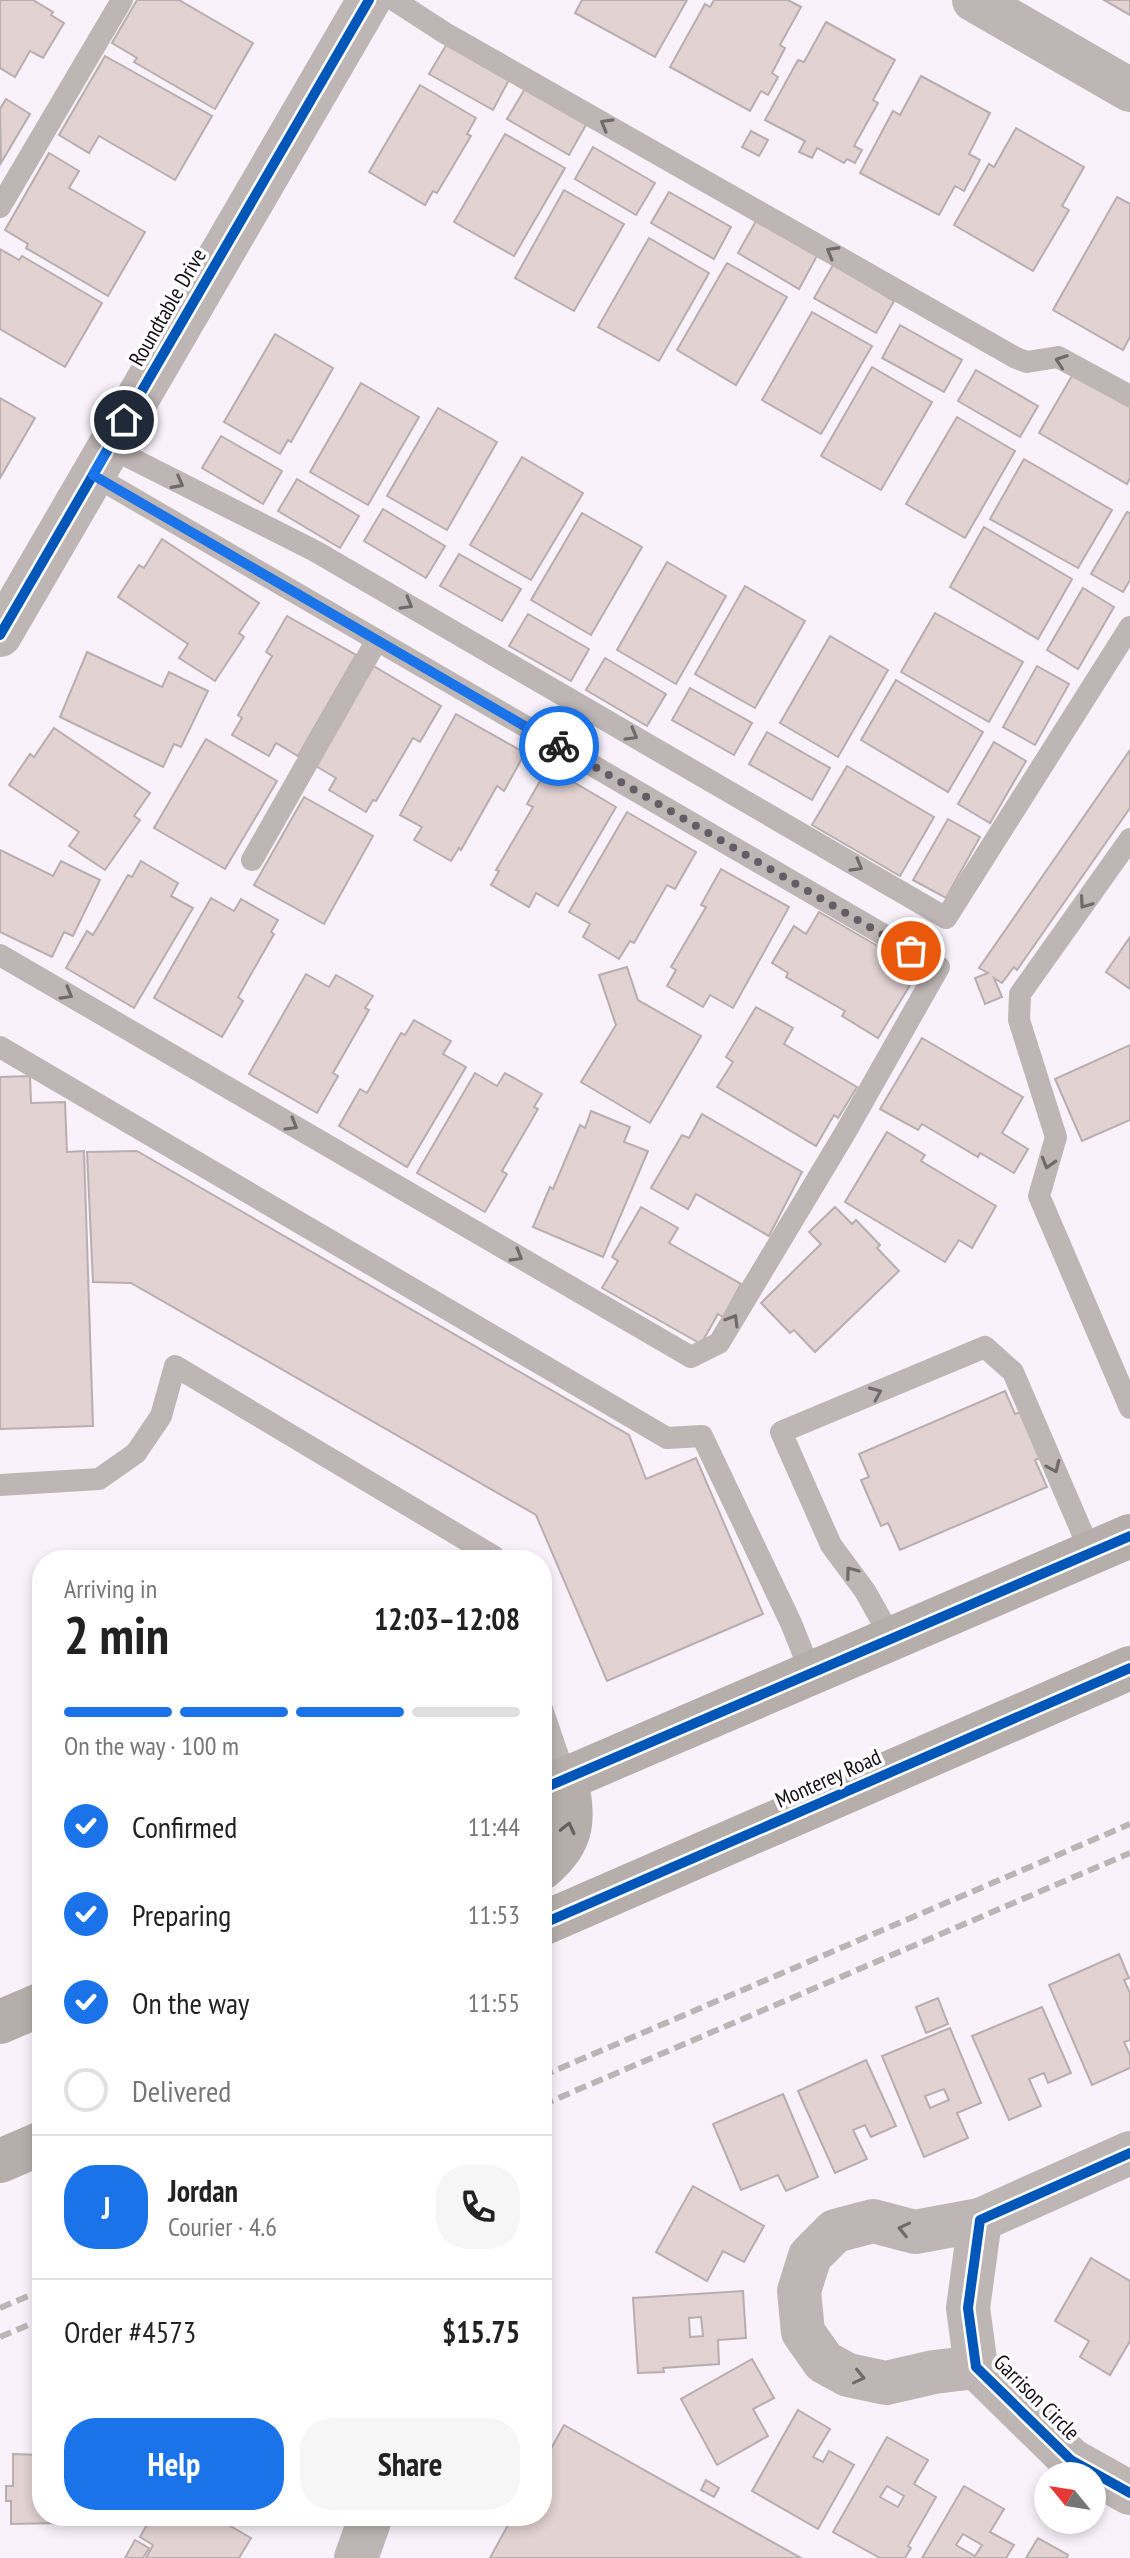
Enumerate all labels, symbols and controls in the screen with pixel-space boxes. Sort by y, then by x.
one-way arrow [600,118,614,134]
street label: Roundtable Drive [122,243,212,371]
one-way arrow [826,246,840,262]
one-way arrow [1055,355,1069,371]
pin [90,386,158,454]
icon: home [102,398,146,442]
one-way arrow [169,473,184,488]
one-way arrow [398,594,413,610]
courier [519,706,599,786]
icon: bike [537,724,581,768]
one-way arrow [623,725,638,741]
one-way arrow [848,856,863,872]
one-way arrow [1080,894,1095,908]
pin [877,917,945,985]
icon: bag [889,929,933,973]
one-way arrow [58,984,73,1000]
one-way arrow [283,1115,298,1131]
one-way arrow [1041,1156,1057,1170]
one-way arrow [508,1246,523,1262]
one-way arrow [723,1314,739,1329]
one-way arrow [868,1386,882,1402]
one-way arrow [1045,1459,1061,1474]
one-way arrow [847,1567,861,1581]
text: Arriving in [64,1572,157,1605]
text: 12:03–12:08 [374,1599,520,1638]
text: 2 min [64,1601,169,1668]
text: On the way · 100 m [64,1729,239,1762]
street label: Monterey Road [771,1742,885,1814]
icon: check [64,1804,108,1848]
text: Confirmed [132,1807,237,1846]
text: 11:44 [468,1810,520,1843]
one-way arrow [559,1821,576,1835]
icon: check [64,1892,108,1936]
text: Preparing [132,1895,231,1934]
text: 11:53 [468,1898,520,1931]
icon: check [64,1980,108,2024]
text: On the way [132,1983,249,2022]
text: 11:55 [468,1986,520,2019]
text: Delivered [132,2071,231,2110]
button: phone [436,2165,520,2249]
text: Jordan [168,2171,238,2210]
text: J [102,2188,110,2227]
text: Courier · 4.6 [168,2210,277,2243]
one-way arrow [897,2221,911,2238]
text: Order #4573 [64,2312,196,2351]
text: $15.75 [442,2312,520,2351]
street label: Garrison Circle [988,2348,1086,2446]
one-way arrow [852,2368,866,2385]
button: Help [64,2418,284,2510]
button: Share [300,2418,520,2510]
north arrow [1034,2462,1106,2534]
map controls [1034,2462,1106,2534]

